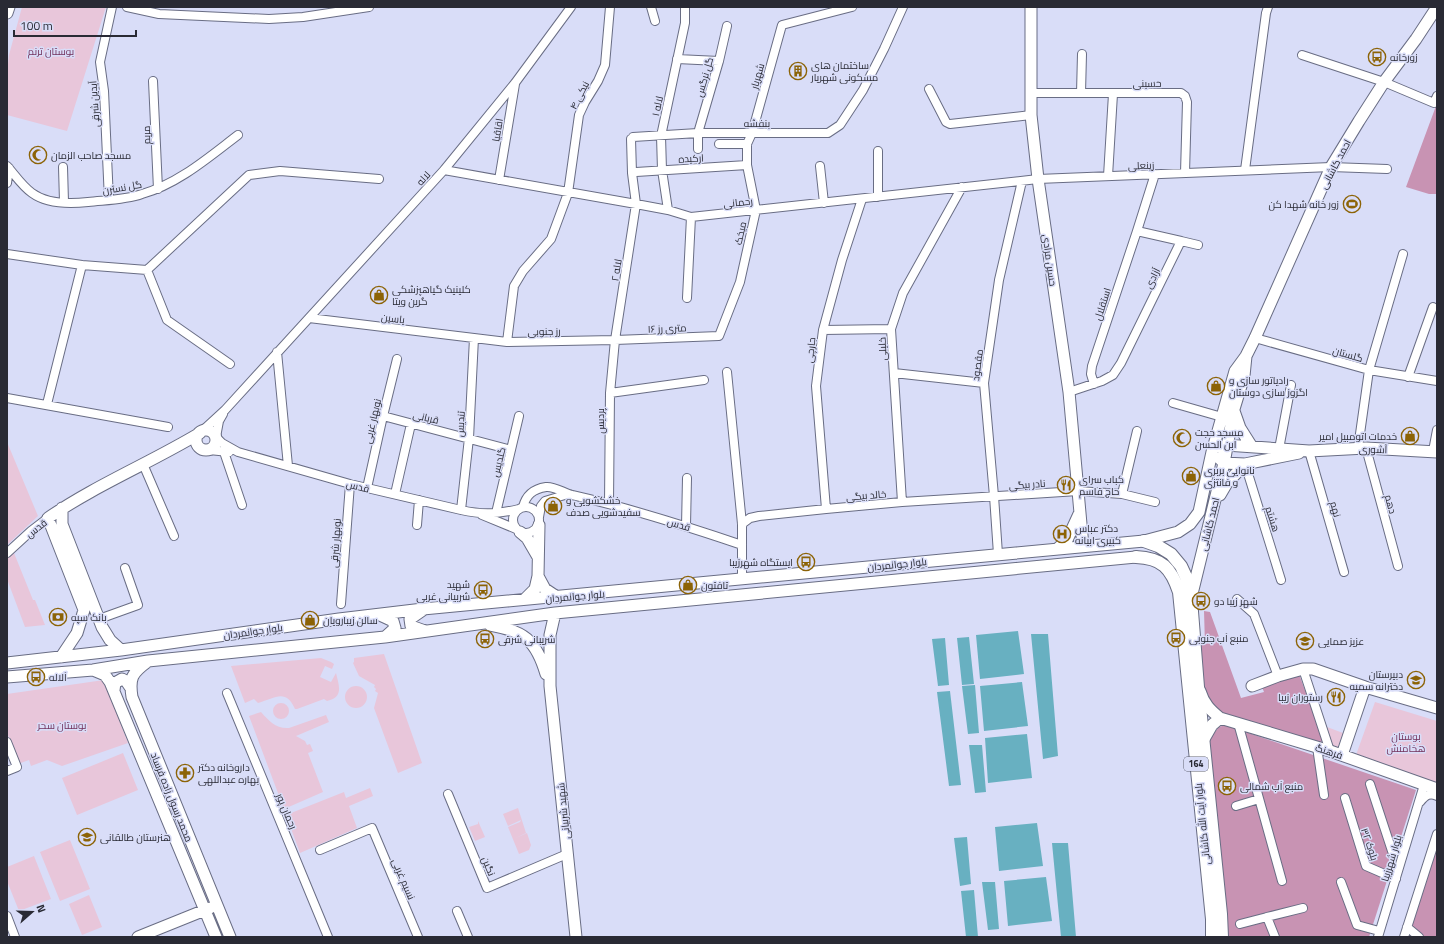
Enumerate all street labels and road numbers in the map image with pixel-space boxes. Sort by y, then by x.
street label: گل نرگس [692,55,717,99]
street label: شهریار [746,62,768,92]
street label: حسینی [1132,76,1162,91]
street label: نیکی ۴ [566,79,593,112]
street label: آیدین شرقی [85,80,104,128]
street label: لاله ۱ [648,95,667,118]
street label: بنفشه [744,116,770,131]
street label: اقاقیا [488,117,507,143]
street label: مریم [139,125,154,145]
street label: احمد کاشانی [1316,137,1355,192]
street label: ارکیده [678,150,704,167]
street label: زینعلی [1128,158,1155,173]
street label: لاله [413,168,434,189]
street label: گل نسترن [101,177,143,198]
street label: رحمانی [723,194,753,211]
street label: میخک [731,220,750,246]
street label: حسین مرادی [1038,233,1061,287]
street label: لاله ۲ [607,258,626,282]
street label: آزادی [1141,265,1164,291]
street label: استقلال [1090,286,1115,322]
street label: یاسین [380,310,406,327]
street label: ۱۶ متری رز [647,320,687,337]
street label: رز جنوبی [527,324,561,339]
street label: جارچی [801,336,819,364]
street label: خلیلی [874,337,891,361]
street label: گلستان [1331,343,1365,366]
street label: مقصود [968,348,987,382]
street label: نوبهار غربی [360,397,385,445]
street label: قربانی [411,407,440,428]
street label: پردیس [593,408,608,434]
street label: تندیس [452,410,469,437]
street label: آشوری [1359,442,1388,457]
street label: گلدیس [488,446,509,479]
street label: قدس [345,476,371,497]
street label: نادر بیگی [1008,476,1046,493]
street label: خالد بیگی [845,486,887,505]
street label: دهم [1381,493,1400,516]
street label: احمد کاشانی [1196,496,1223,552]
street label: نهم [1326,499,1345,519]
street label: هشتم [1262,504,1284,534]
street label: قدس [665,514,692,535]
street label: قدس [22,515,50,542]
street label: نوبهار شرقی [326,518,345,568]
street label: بلوار جوانمردان [867,554,928,575]
street label: بلوار جوانمردان [545,586,605,607]
street label: بلوار جوانمردان [222,620,284,643]
street label: فرهنگ [1313,740,1345,763]
street label: محمد رسول زاده فرساد [147,750,196,844]
road number: 164 [1184,757,1208,771]
street label: شهید شربیانی [553,782,574,840]
street label: بلوار آیت الله کاشانی [1191,782,1214,866]
street label: رحمان پور [272,790,301,832]
street label: بلوک ۳۲ [1357,826,1382,862]
street label: بلوار شهرزیبا [1377,833,1406,883]
street label: نگین [478,854,499,878]
street label: نسیم غربی [388,856,419,902]

